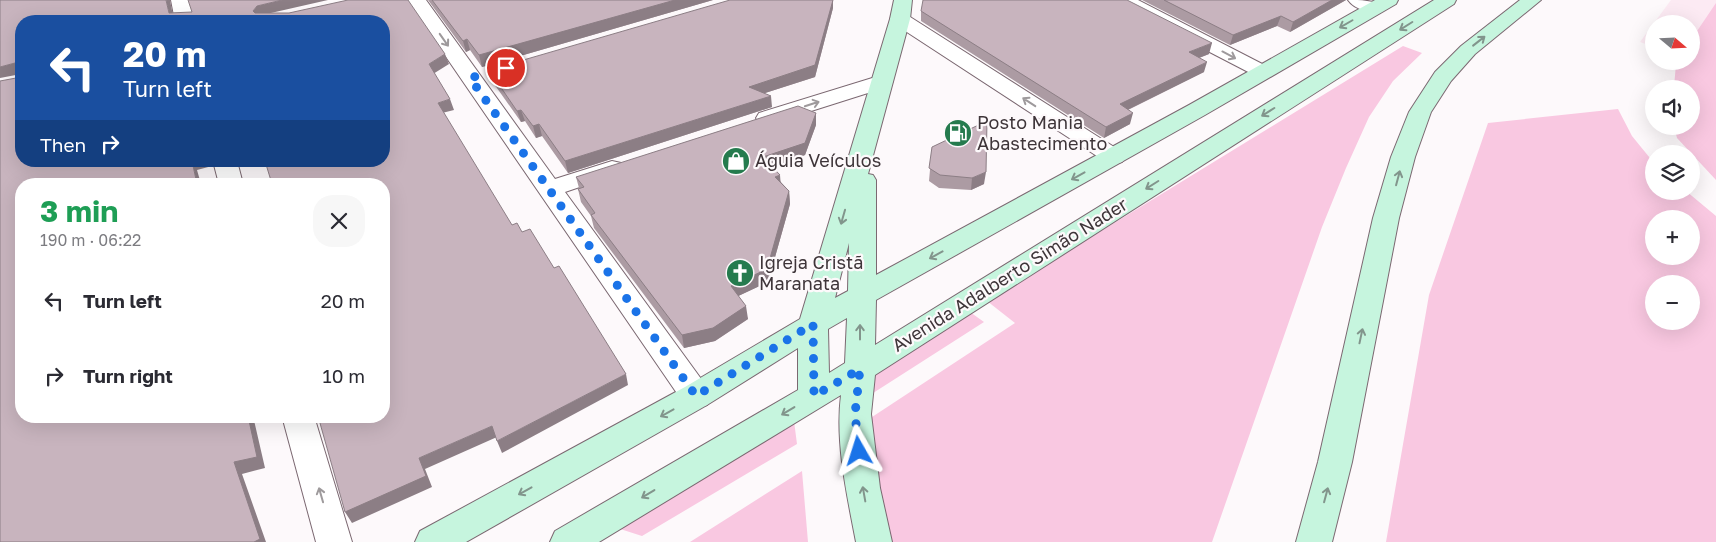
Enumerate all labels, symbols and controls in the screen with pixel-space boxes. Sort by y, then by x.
north arrow [1645,15,1700,70]
map controls [1645,15,1700,330]
one-way arrow [1339,19,1354,29]
one-way arrow [1399,20,1413,31]
text: 20 m [123,33,206,75]
one-way arrow [439,33,449,47]
icon: left [40,35,105,100]
one-way arrow [1473,36,1486,47]
pin [485,47,527,89]
one-way arrow [1222,50,1237,60]
icon: arrive [492,54,520,82]
text: Turn left [123,75,212,102]
button: sound [1645,80,1700,135]
one-way arrow [1023,97,1037,107]
one-way arrow [803,98,819,108]
one-way arrow [1262,107,1276,117]
place label: Posto Mania Abastecimento [977,111,1107,154]
fuel station icon: Posto Mania Abastecimento [943,118,973,148]
icon: right [96,130,124,158]
text: Then [40,133,86,156]
button: layers [1645,145,1700,200]
shop icon: Águia Veículos [721,146,751,176]
place label: Águia Veículos [755,149,881,171]
one-way arrow [1393,170,1403,186]
one-way arrow [1072,172,1086,182]
one-way arrow [1146,180,1160,190]
street label: Avenida Adalberto Simão Nader [888,192,1131,356]
text: 3 min [40,193,118,229]
button: close [313,195,365,247]
one-way arrow [837,209,847,225]
button: + [1645,210,1700,265]
text: 190 m · 06:22 [40,230,141,250]
one-way arrow [929,250,943,260]
place label: Igreja Cristã Maranata [759,251,864,294]
church icon: Igreja Cristã Maranata [725,258,755,288]
button: − [1645,275,1700,330]
icon: left [40,287,68,315]
text: Turn left [83,289,162,312]
text: 20 m [321,289,365,312]
one-way arrow [855,325,865,341]
one-way arrow [1357,329,1366,345]
icon: right [40,362,68,390]
text: Turn right [83,364,173,387]
text: 10 m [322,364,365,387]
one-way arrow [781,407,795,417]
one-way arrow [660,408,674,418]
position arrow [832,424,884,476]
one-way arrow [517,486,532,496]
one-way arrow [859,487,869,503]
one-way arrow [1322,487,1331,503]
one-way arrow [315,488,325,504]
one-way arrow [642,490,656,500]

